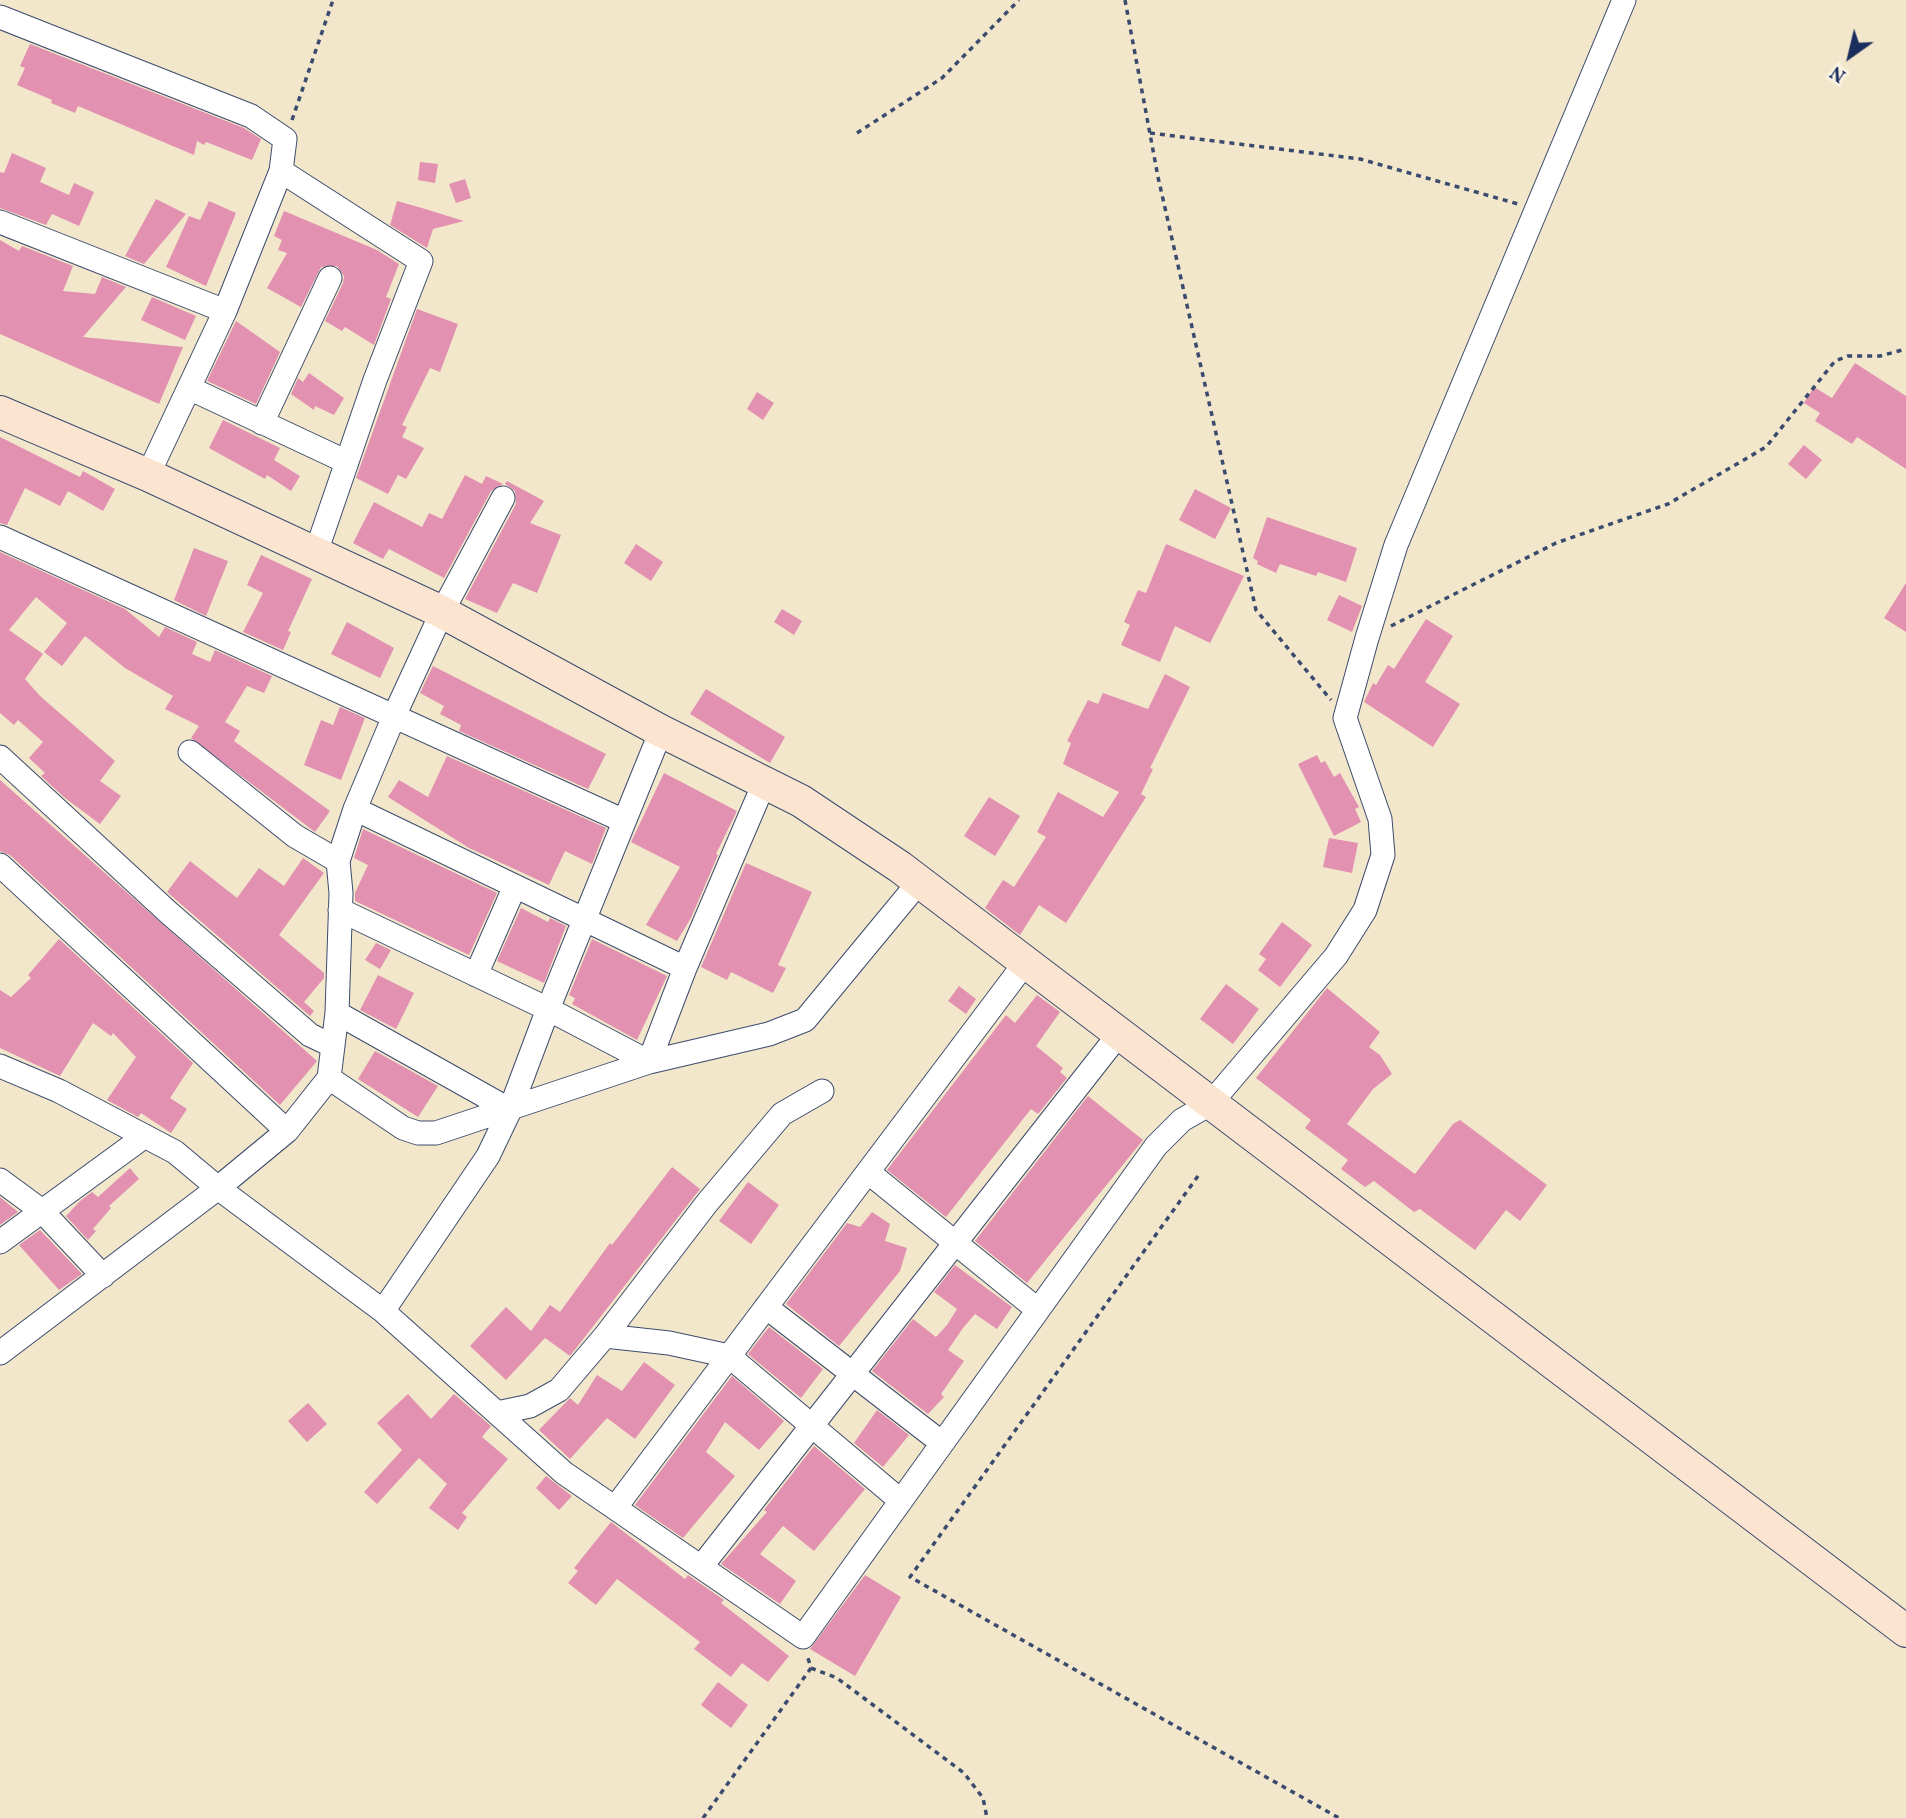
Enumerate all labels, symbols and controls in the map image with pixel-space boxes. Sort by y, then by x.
north arrow [1815,21,1885,91]
text: N [1825,59,1851,88]

